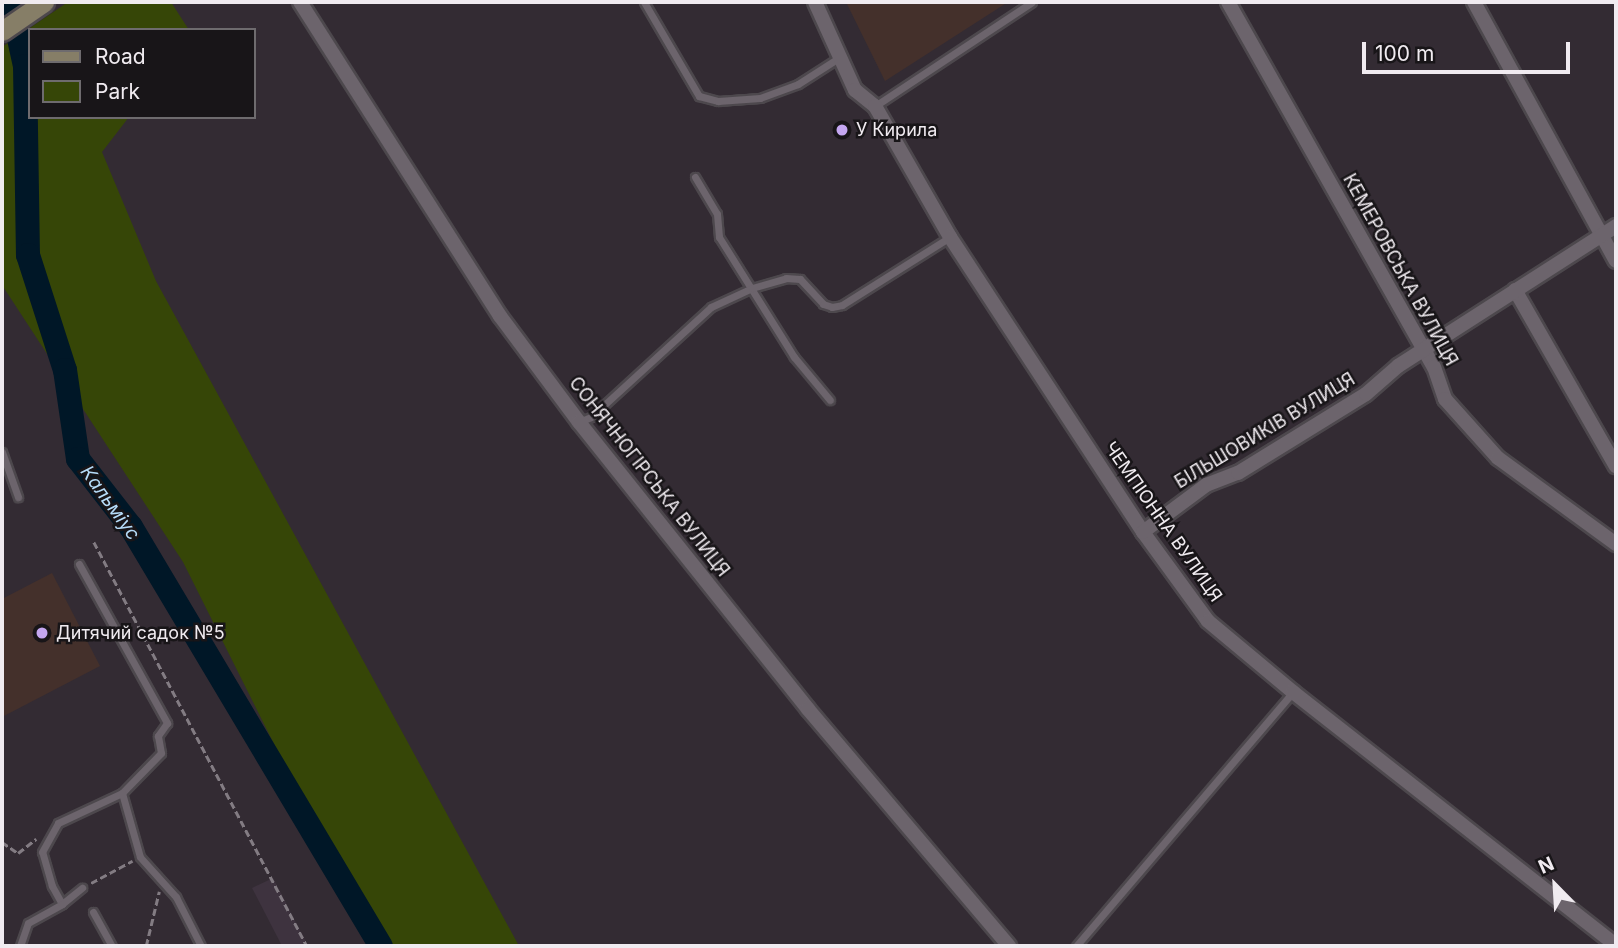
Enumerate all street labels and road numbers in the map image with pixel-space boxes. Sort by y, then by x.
street label: КЕМЕРОВСЬКА ВУЛИЦЯ [1338,170,1462,370]
street label: БІЛЬШОВИКІВ ВУЛИЦЯ [1171,369,1359,493]
street label: СОНЯЧНОГІРСЬКА ВУЛИЦЯ [564,373,734,581]
street label: ЧЕМПІОННА ВУЛИЦЯ [1100,438,1226,606]

